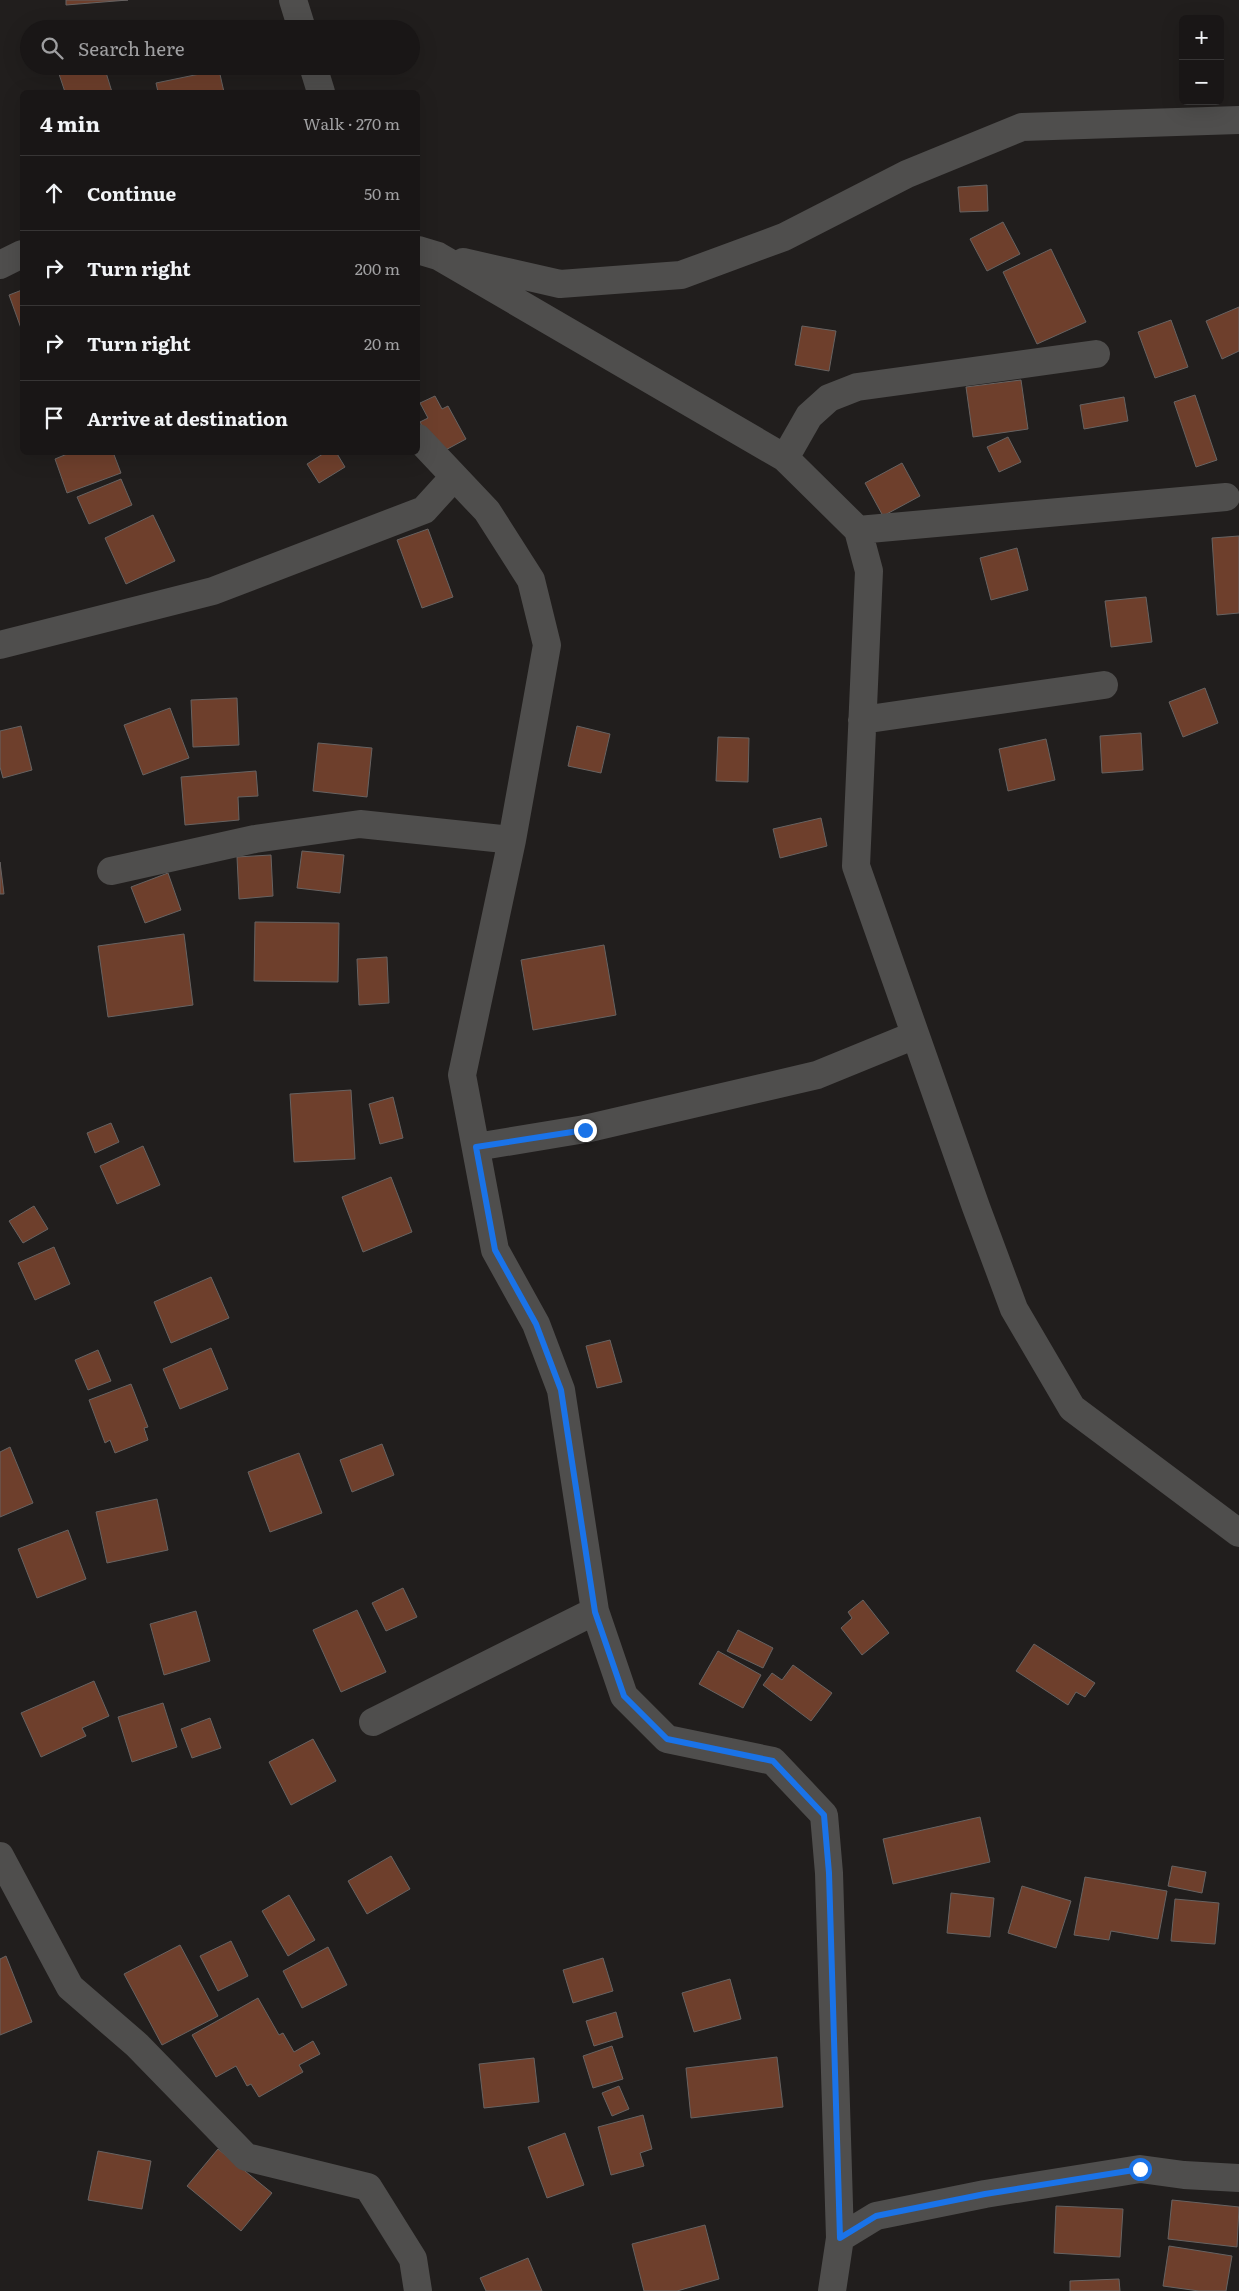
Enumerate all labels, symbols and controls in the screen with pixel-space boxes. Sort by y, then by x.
map controls [1179,15,1224,105]
button: + [1179,15,1224,60]
search box [20,20,420,75]
icon: search [38,34,66,62]
text: Search here [78,34,185,62]
button: − [1179,60,1224,105]
text: 4 min [40,107,100,138]
text: Walk · 270 m [303,111,400,135]
icon: ahead [40,179,68,207]
text: Continue [87,179,176,207]
text: 50 m [364,181,400,205]
icon: right [40,254,68,282]
text: Turn right [87,254,191,282]
text: 200 m [355,256,400,280]
icon: right [40,329,68,357]
text: Turn right [87,329,191,357]
text: 20 m [364,331,400,355]
icon: arrive [40,404,68,432]
text: Arrive at destination [87,404,288,432]
route end [574,1119,597,1142]
route start [1129,2158,1152,2181]

